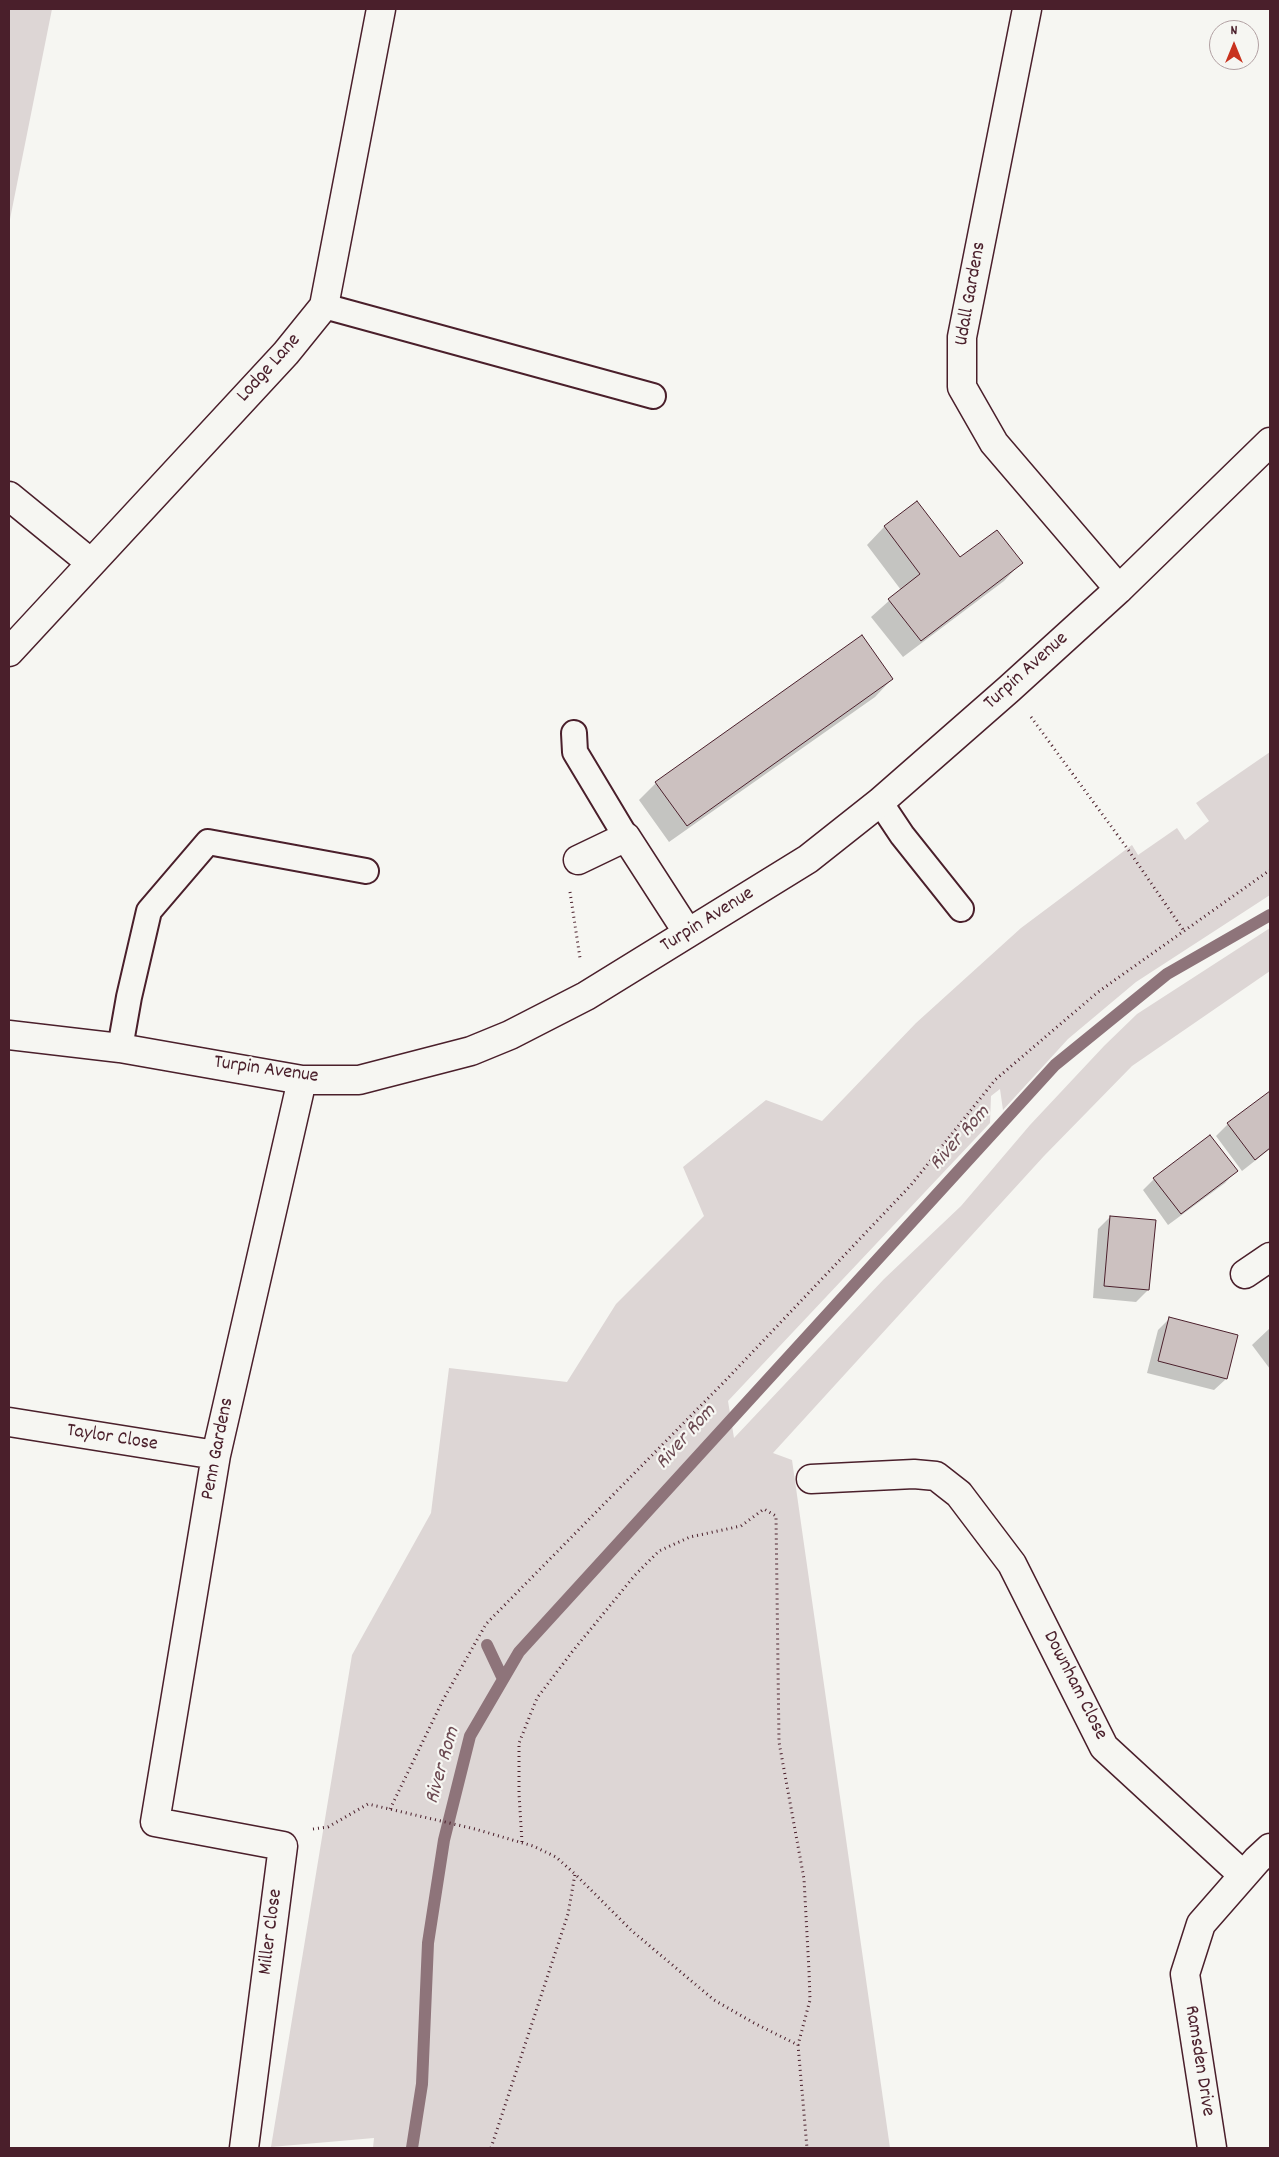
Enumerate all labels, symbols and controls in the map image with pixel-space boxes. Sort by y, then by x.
north arrow [1209,20,1259,70]
text: N [1231,21,1237,41]
street label: Udall Gardens [951,240,993,348]
street label: Lodge Lane [233,330,307,408]
street label: Turpin Avenue [980,628,1074,716]
street label: Turpin Avenue [657,883,759,959]
street label: Turpin Avenue [212,1052,320,1090]
water label: River Rom [925,1101,997,1177]
street label: Penn Gardens [197,1396,241,1502]
water label: River Rom [651,1400,723,1476]
street label: Taylor Close [65,1420,159,1458]
street label: Downham Close [1036,1628,1112,1744]
water label: River Rom [421,1725,467,1807]
street label: Miller Close [255,1888,289,1976]
street label: Ramsden Drive [1177,2004,1219,2118]

